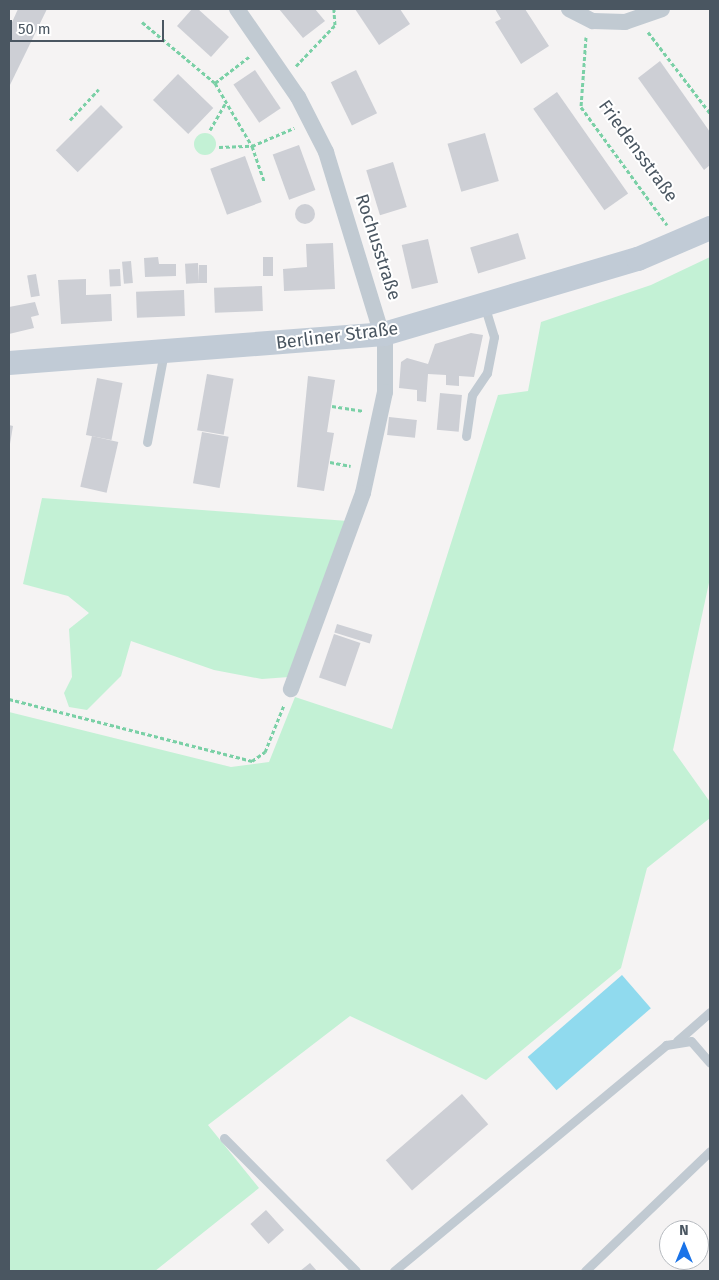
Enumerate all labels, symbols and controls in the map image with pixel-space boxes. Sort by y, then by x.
scale bar [12,10,166,42]
text: 50 m [18,20,51,38]
street label: Friedensstraße [594,96,682,206]
street label: Rochusstraße [351,191,405,303]
street label: Berliner Straße [275,318,399,354]
north arrow [659,1220,709,1270]
text: N [679,1222,689,1239]

